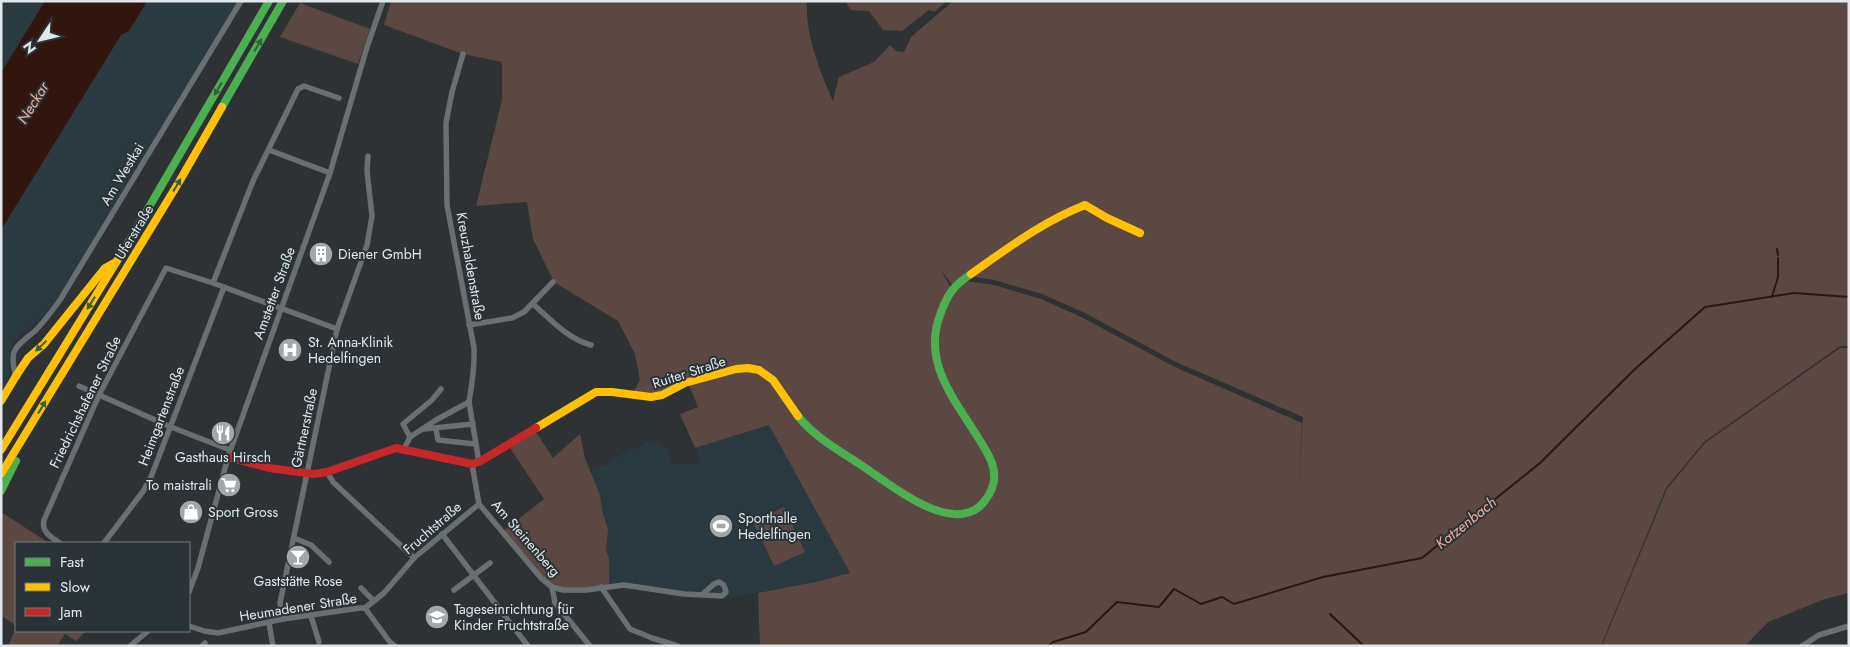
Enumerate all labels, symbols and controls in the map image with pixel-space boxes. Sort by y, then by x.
north arrow [15,15,65,65]
text: N [18,37,41,58]
one-way arrow [254,38,263,51]
water label: Neckar [12,77,55,128]
one-way arrow [214,82,223,95]
street label: Am Westkai [95,139,149,209]
one-way arrow [172,179,181,192]
street label: Uferstraße [110,201,158,263]
street label: Kreuzhaldenstraße [452,211,490,321]
building icon: Diener GmbH [308,241,334,267]
street label: Amstetter Straße [248,244,300,342]
place label: Diener GmbH [338,244,422,264]
one-way arrow [87,297,96,310]
street label: Friedrichshafener Straße [44,332,126,472]
place label: St. Anna-Klinik Hedelfingen [308,332,394,368]
hospital icon: St. Anna-Klinik Hedelfingen [277,337,303,363]
one-way arrow [35,340,47,352]
street label: Ruiter Straße [650,351,728,393]
street label: Heimgartenstraße [133,363,189,469]
street label: Gärtnerstraße [286,386,322,470]
one-way arrow [37,401,46,414]
restaurant icon: Gasthaus Hirsch [210,420,236,446]
place label: Gasthaus Hirsch [175,447,271,467]
supermarket icon: To maistrali [216,472,242,498]
place label: To maistrali [146,475,212,495]
water label: Katzenbach [1431,492,1501,554]
street label: Am Steinenberg [487,495,565,581]
street label: Fruchtstraße [398,497,466,559]
shop icon: Sport Gross [178,499,204,525]
place label: Sport Gross [208,502,278,522]
place label: Sporthalle Hedelfingen [738,508,811,544]
sports icon: Sporthalle Hedelfingen [708,513,734,539]
legend [15,542,190,632]
bar icon: Gaststätte Rose [285,544,311,570]
text: Fast [60,551,84,573]
place label: Gaststätte Rose [254,571,342,591]
text: Slow [60,576,91,598]
street label: Heumadener Straße [238,588,358,626]
place label: Tageseinrichtung für Kinder Fruchtstraße [454,599,574,635]
text: Jam [58,601,83,623]
school or university icon: Tageseinrichtung für Kinder Fruchtstraße [424,604,450,630]

